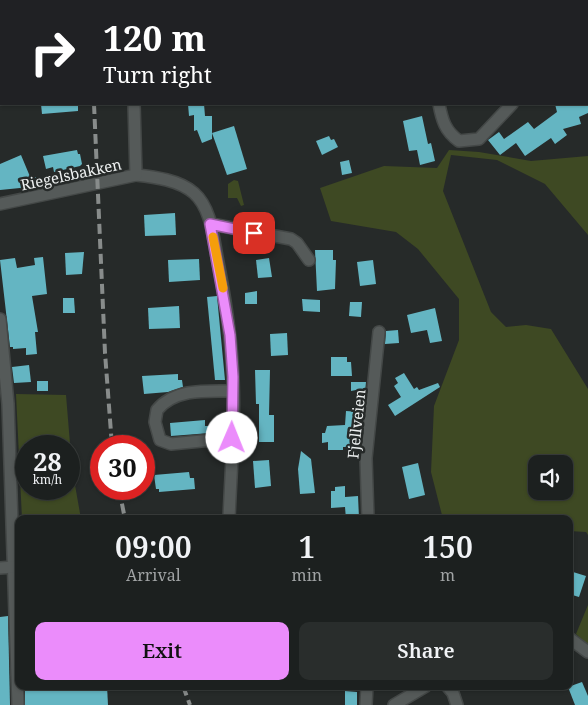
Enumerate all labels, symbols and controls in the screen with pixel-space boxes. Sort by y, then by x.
text: 120 m [103,14,206,61]
icon: right [20,20,85,85]
text: Turn right [103,59,212,89]
street label: Riegelsbakken [19,153,124,194]
pin [233,212,275,254]
icon: arrive [240,219,268,247]
street label: Fjellveien [342,388,370,460]
position arrow [205,411,257,463]
speed limit sign: 30 [90,435,155,500]
text: 28 [33,444,62,478]
map controls [528,455,573,500]
button: sound [528,455,573,500]
text: km/h [33,471,62,488]
text: 09:00 [115,526,192,567]
text: 1 [298,526,315,567]
text: 150 [422,526,473,567]
text: Arrival [126,564,181,586]
text: min [292,564,322,586]
text: m [440,564,455,586]
button: Exit [35,622,289,680]
button: Share [299,622,553,680]

